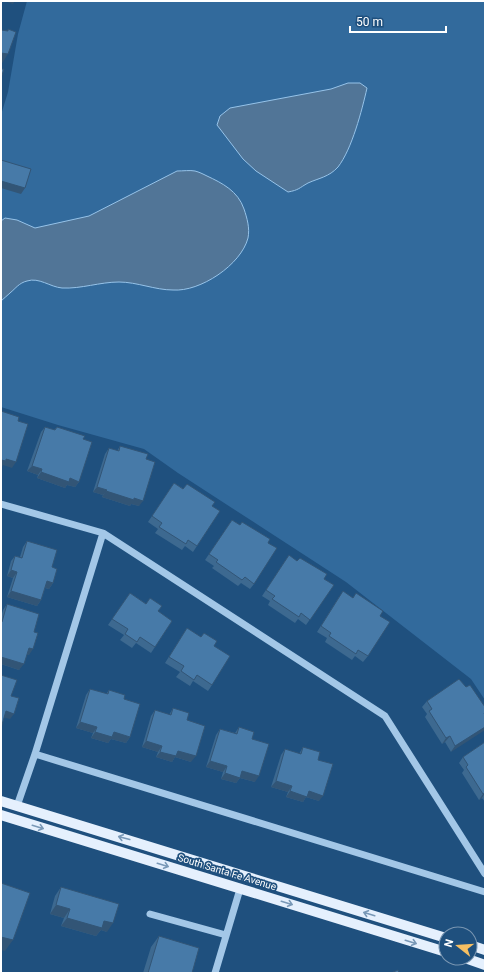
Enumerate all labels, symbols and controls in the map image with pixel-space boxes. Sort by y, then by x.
scale bar [350,8,446,34]
text: 50 m [356,15,383,29]
one-way arrow [32,824,45,831]
one-way arrow [118,834,131,842]
street label: South Santa Fe Avenue [176,852,278,892]
one-way arrow [156,862,169,869]
one-way arrow [280,900,293,907]
one-way arrow [362,910,375,917]
north arrow [438,926,478,966]
text: N [442,937,456,949]
one-way arrow [405,938,417,946]

